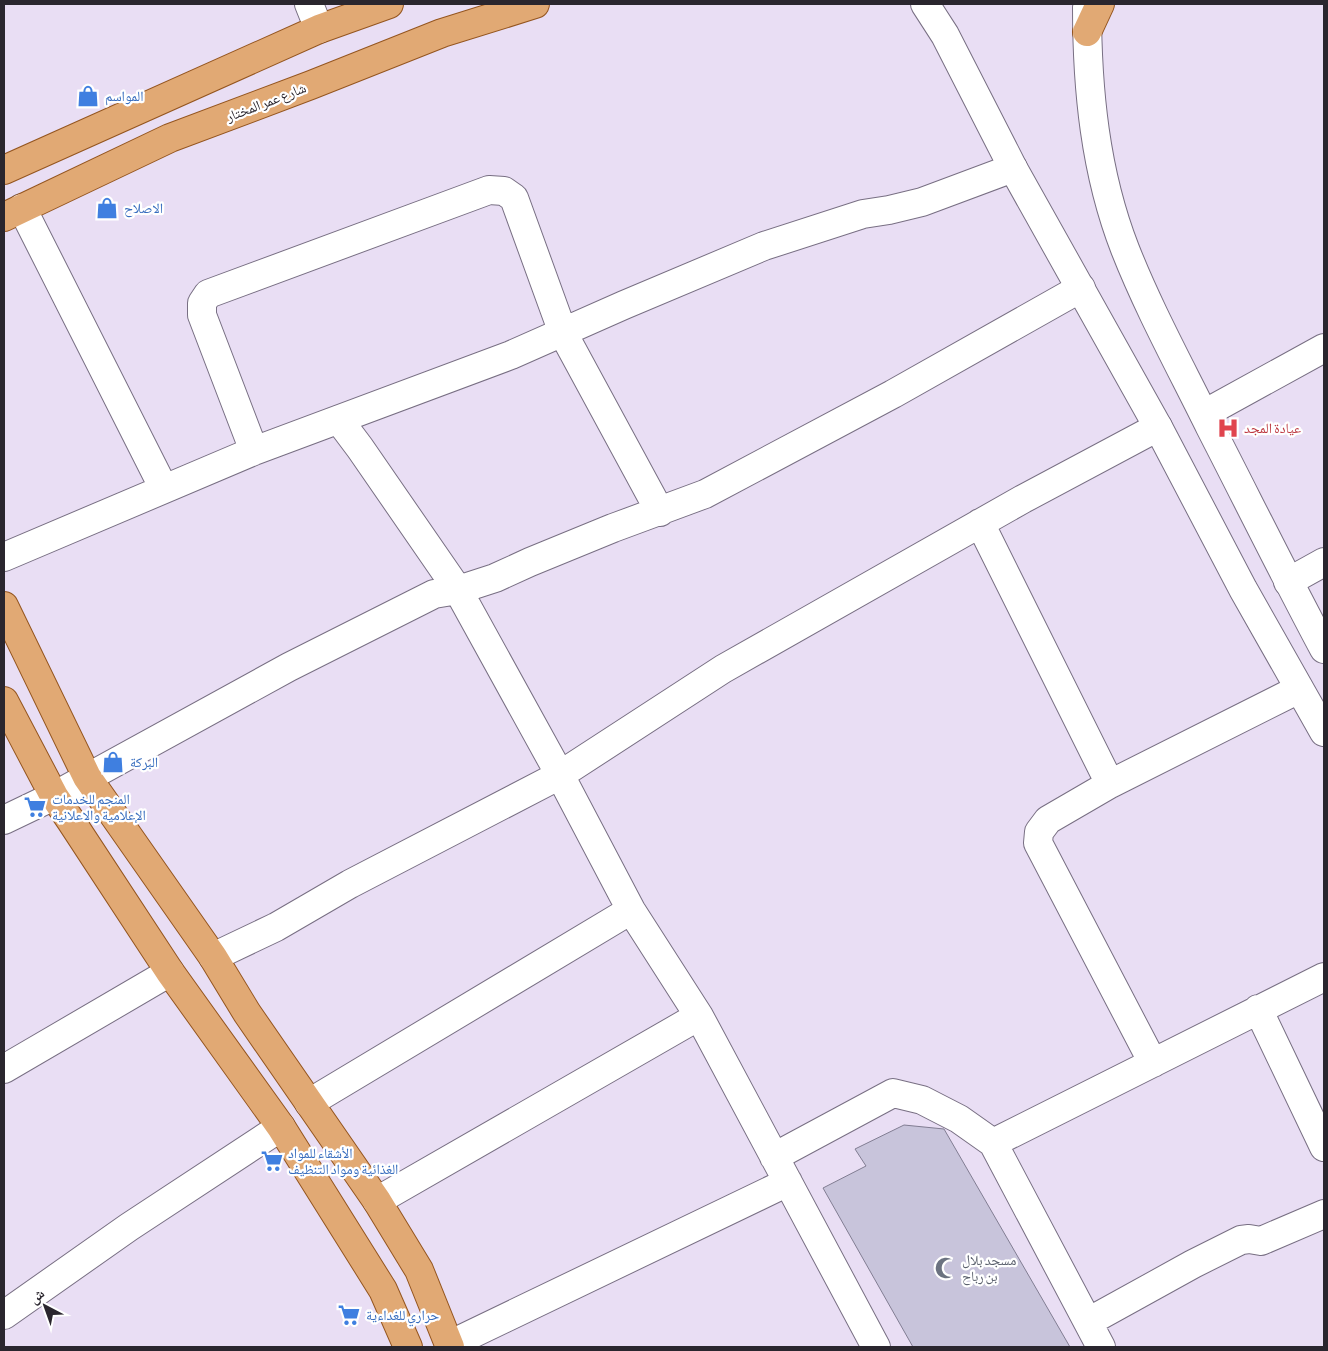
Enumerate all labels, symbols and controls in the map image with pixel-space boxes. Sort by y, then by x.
street label: شارع عمر المختار [223,79,309,127]
shop icon: المواسم [75,83,101,109]
place label: المواسم [105,88,144,106]
shop icon: الاصلاح [94,195,120,221]
place label: الاصلاح [124,200,163,218]
hospital icon: عيادة المجد [1215,415,1241,441]
place label: عيادة المجد [1244,420,1301,436]
shop icon: البركة [100,749,126,775]
place label: البركة [130,754,158,771]
place label: المنجم للخدمات الإعلامية والاعلانية [52,791,146,824]
supermarket icon: المنجم للخدمات الإعلامية والاعلانية [22,794,48,820]
place label: الأشقاء للمواد الغذائية ومواد التنظيف [288,1145,398,1178]
supermarket icon: الأشقاء للمواد الغذائية ومواد التنظيف [259,1148,285,1174]
place label: مسجد بلال بن رباح [962,1252,1016,1286]
mosque icon: مسجد بلال بن رباح [933,1255,959,1281]
north arrow [20,1281,70,1331]
text: ش [26,1285,48,1308]
supermarket icon: حراري للغداءية [336,1302,362,1328]
place label: حراري للغداءية [366,1307,439,1327]

